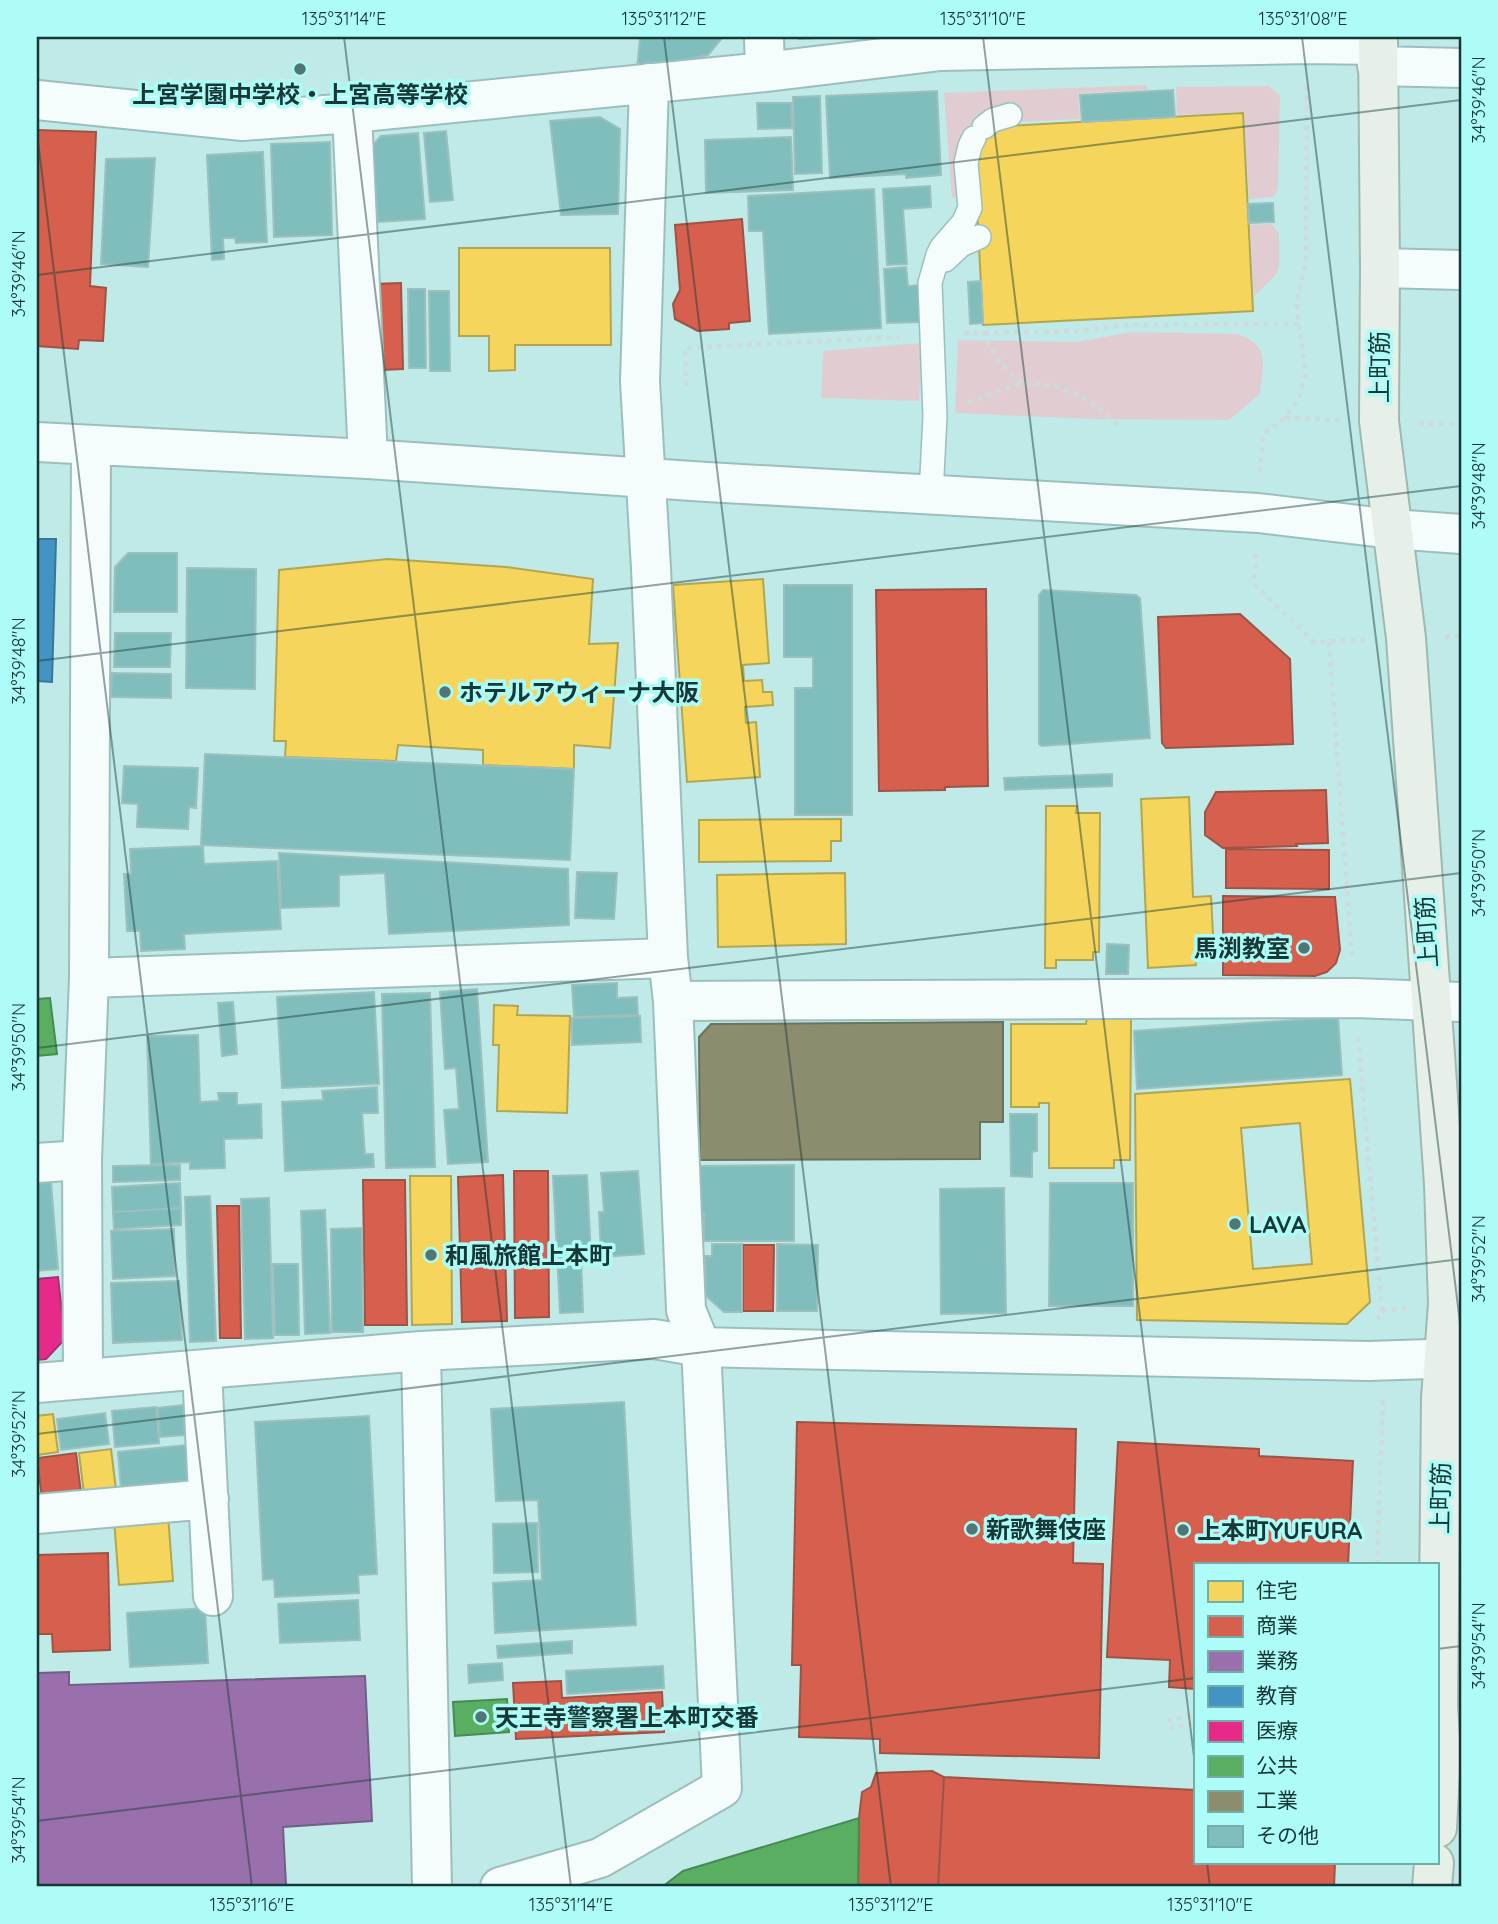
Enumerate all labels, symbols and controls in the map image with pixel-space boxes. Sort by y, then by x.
text: 135°31'14"E [302,7,386,30]
text: 135°31'12"E [621,7,707,30]
text: 135°31'10"E [940,7,1026,30]
text: 135°31'08"E [1259,7,1348,30]
text: 34°39'46"N [1467,56,1490,144]
marker: 上宮学園中学校・上宮高等学校 [292,61,308,77]
place label: 上宮学園中学校・上宮高等学校 [132,79,468,109]
text: 34°39'46"N [7,230,30,318]
street label: 上町筋 [1364,331,1394,403]
text: 34°39'48"N [1467,442,1490,530]
text: 34°39'48"N [7,617,30,705]
place label: ホテルアウィーナ大阪 [459,677,699,707]
marker: ホテルアウィーナ大阪 [437,684,453,700]
text: 34°39'50"N [1467,829,1490,917]
street label: 上町筋 [1409,895,1443,969]
place label: 馬渕教室 [1194,933,1290,963]
marker: 馬渕教室 [1296,940,1312,956]
text: 34°39'50"N [7,1003,30,1091]
place label: LAVA [1249,1209,1307,1239]
text: 34°39'52"N [1467,1215,1490,1303]
marker: LAVA [1227,1216,1243,1232]
place label: 和風旅館上本町 [445,1240,613,1270]
marker: 和風旅館上本町 [423,1247,439,1263]
text: 34°39'52"N [7,1390,30,1478]
street label: 上町筋 [1424,1462,1456,1534]
place label: 新歌舞伎座 [986,1514,1106,1544]
place label: 上本町YUFURA [1197,1515,1363,1545]
marker: 新歌舞伎座 [964,1521,980,1537]
marker: 上本町YUFURA [1175,1522,1191,1538]
legend [1194,1563,1438,1864]
text: 住宅 [1256,1577,1298,1603]
text: 34°39'54"N [1467,1602,1490,1690]
text: 商業 [1256,1612,1298,1638]
text: 業務 [1256,1647,1298,1673]
text: 教育 [1256,1682,1298,1708]
place label: 天王寺警察署上本町交番 [495,1702,759,1732]
marker: 天王寺警察署上本町交番 [473,1709,489,1725]
text: 医療 [1256,1717,1298,1743]
text: 公共 [1256,1752,1298,1778]
text: 34°39'54"N [7,1776,30,1864]
text: 工業 [1256,1787,1298,1813]
text: その他 [1256,1822,1319,1848]
text: 135°31'16"E [210,1893,294,1916]
text: 135°31'14"E [529,1893,613,1916]
text: 135°31'12"E [848,1893,934,1916]
text: 135°31'10"E [1167,1893,1253,1916]

